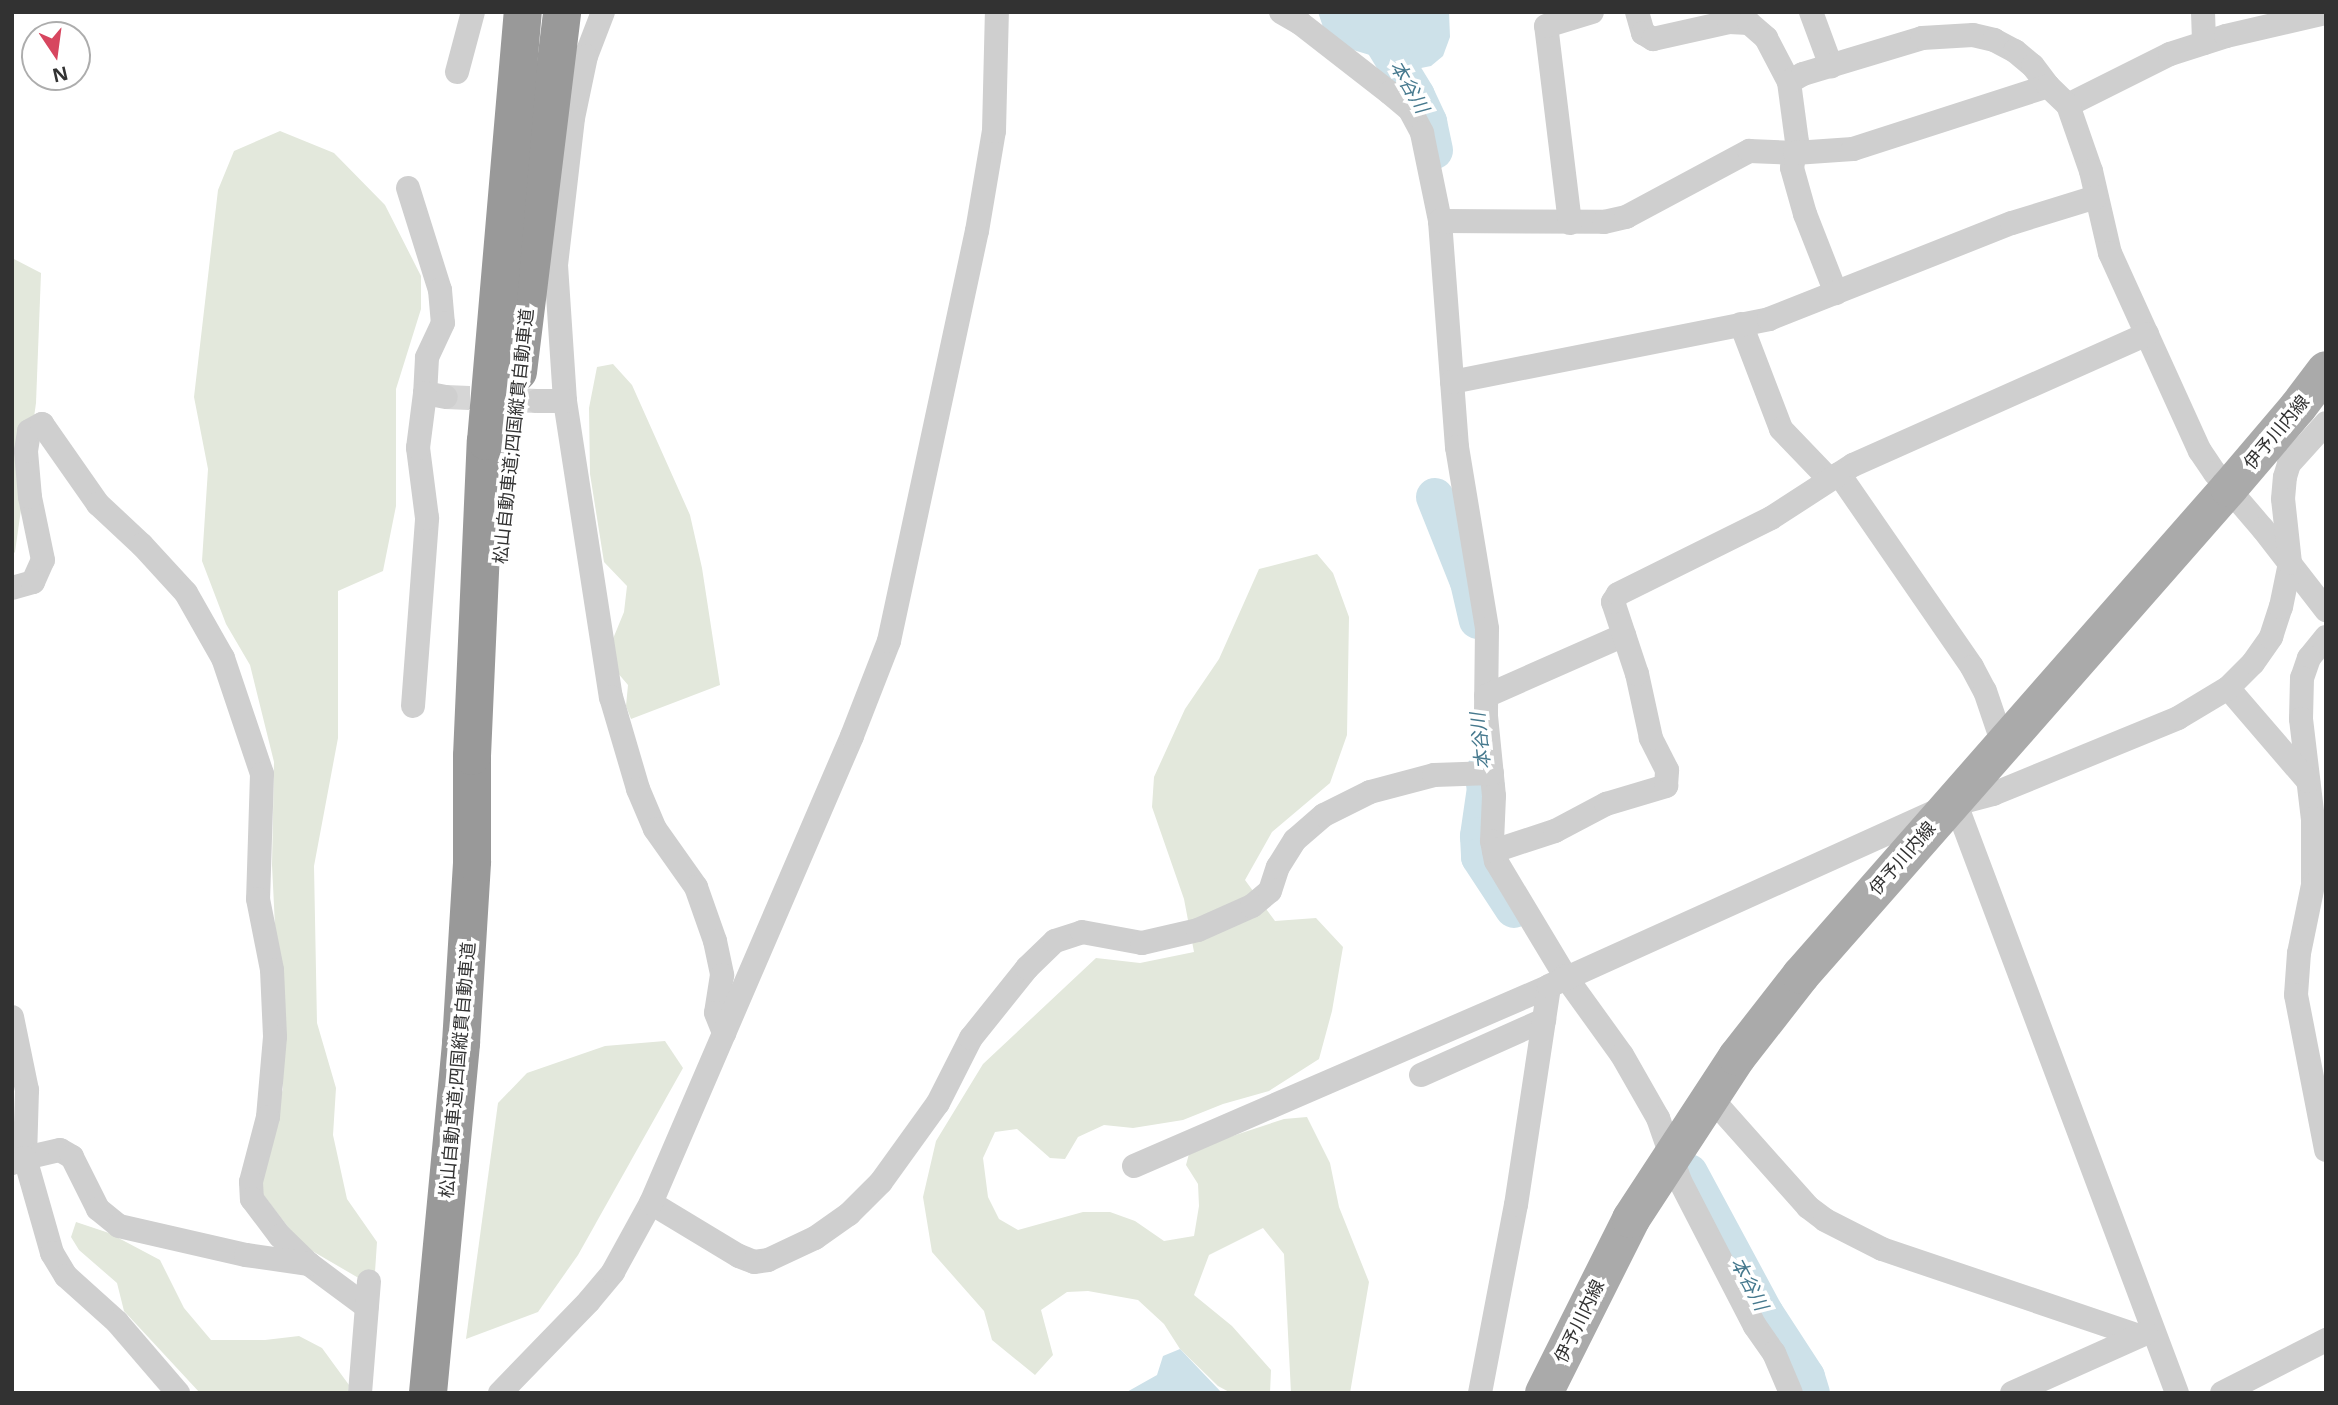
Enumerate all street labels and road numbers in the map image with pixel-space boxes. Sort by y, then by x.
street label: 松山自動車道;四国縦貫自動車道 [489,307,537,565]
street label: 伊予川内線 [2239,391,2313,473]
street label: 伊予川内線 [1864,817,1940,899]
street label: 松山自動車道;四国縦貫自動車道 [435,941,479,1199]
street label: 伊予川内線 [1550,1276,1608,1366]

